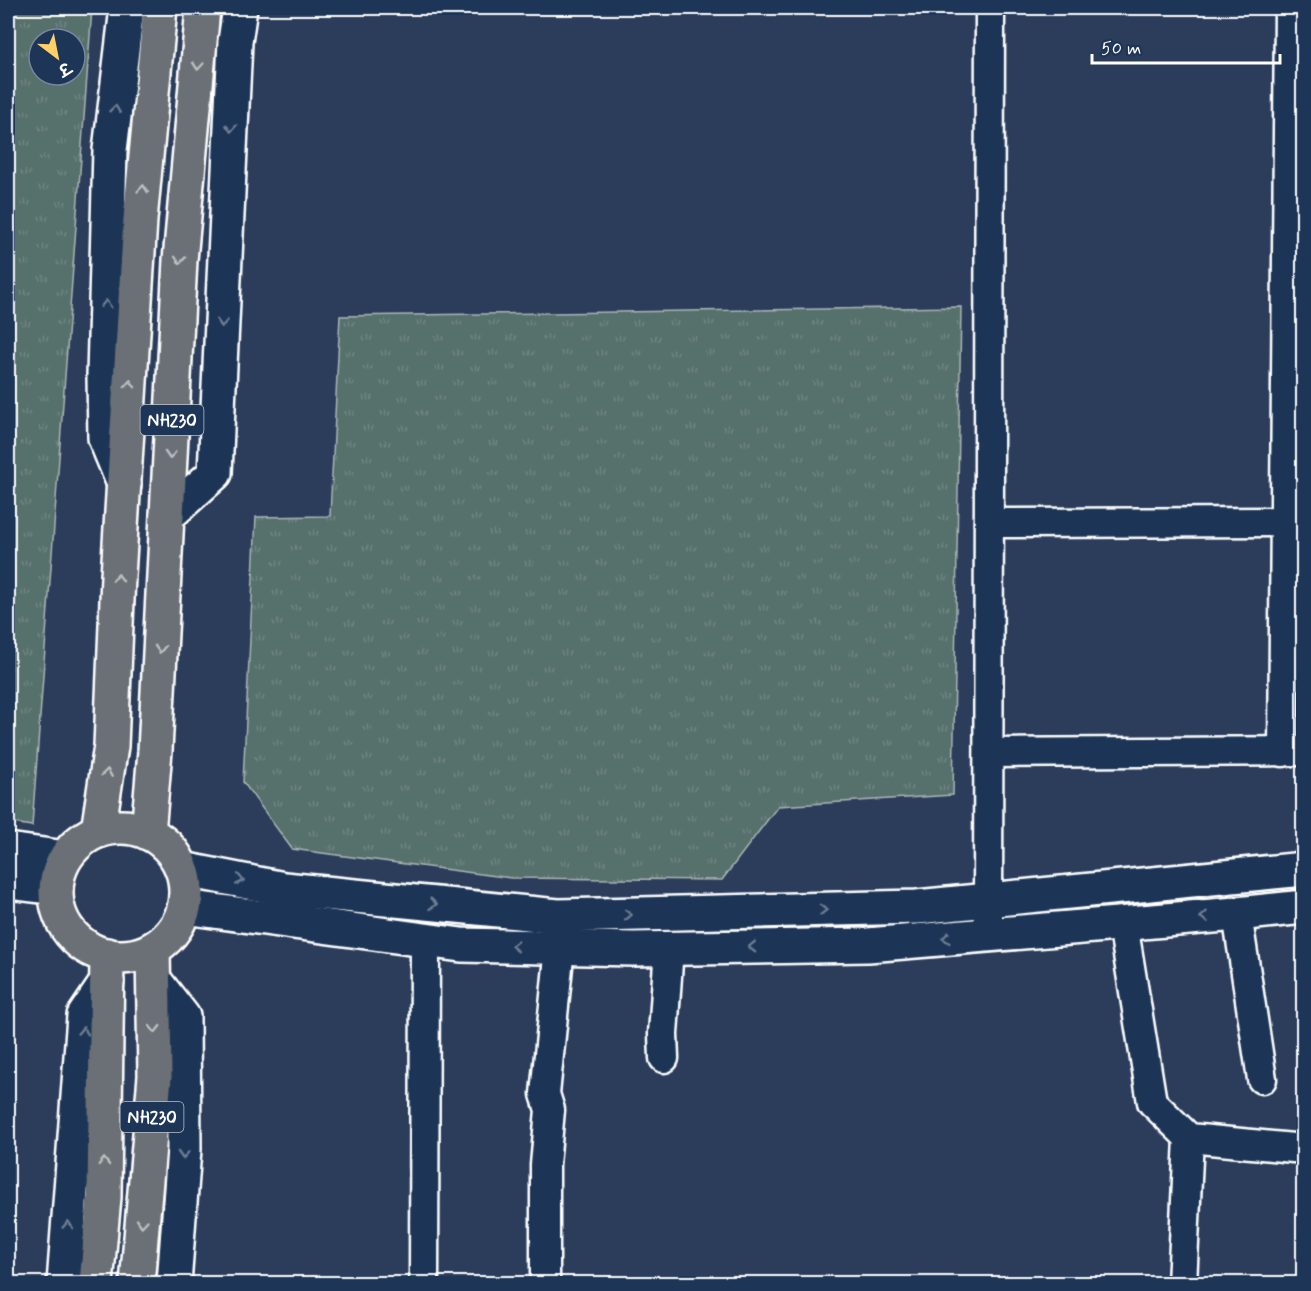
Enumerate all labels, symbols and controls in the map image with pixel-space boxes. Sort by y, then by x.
north arrow [27,27,87,87]
scale bar [1092,27,1280,65]
text: 50 m [1101,37,1141,61]
text: उ [53,56,76,81]
one-way arrow [192,61,205,70]
one-way arrow [108,105,121,114]
one-way arrow [224,124,237,133]
one-way arrow [136,184,149,194]
one-way arrow [174,255,187,264]
one-way arrow [100,299,112,308]
one-way arrow [215,319,228,328]
one-way arrow [124,379,137,388]
road number: NH230 [140,405,204,435]
one-way arrow [164,450,177,459]
one-way arrow [112,574,125,583]
one-way arrow [153,645,166,654]
one-way arrow [100,768,112,777]
one-way arrow [235,873,245,886]
one-way arrow [429,897,438,910]
one-way arrow [818,903,827,916]
one-way arrow [623,908,632,921]
one-way arrow [1199,910,1208,923]
one-way arrow [942,931,951,944]
one-way arrow [510,940,519,952]
one-way arrow [747,941,756,953]
one-way arrow [149,1024,161,1033]
one-way arrow [76,1026,89,1035]
road number: NH230 [120,1102,184,1132]
one-way arrow [177,1151,190,1160]
one-way arrow [98,1158,111,1167]
one-way arrow [136,1219,149,1228]
one-way arrow [61,1221,74,1230]

